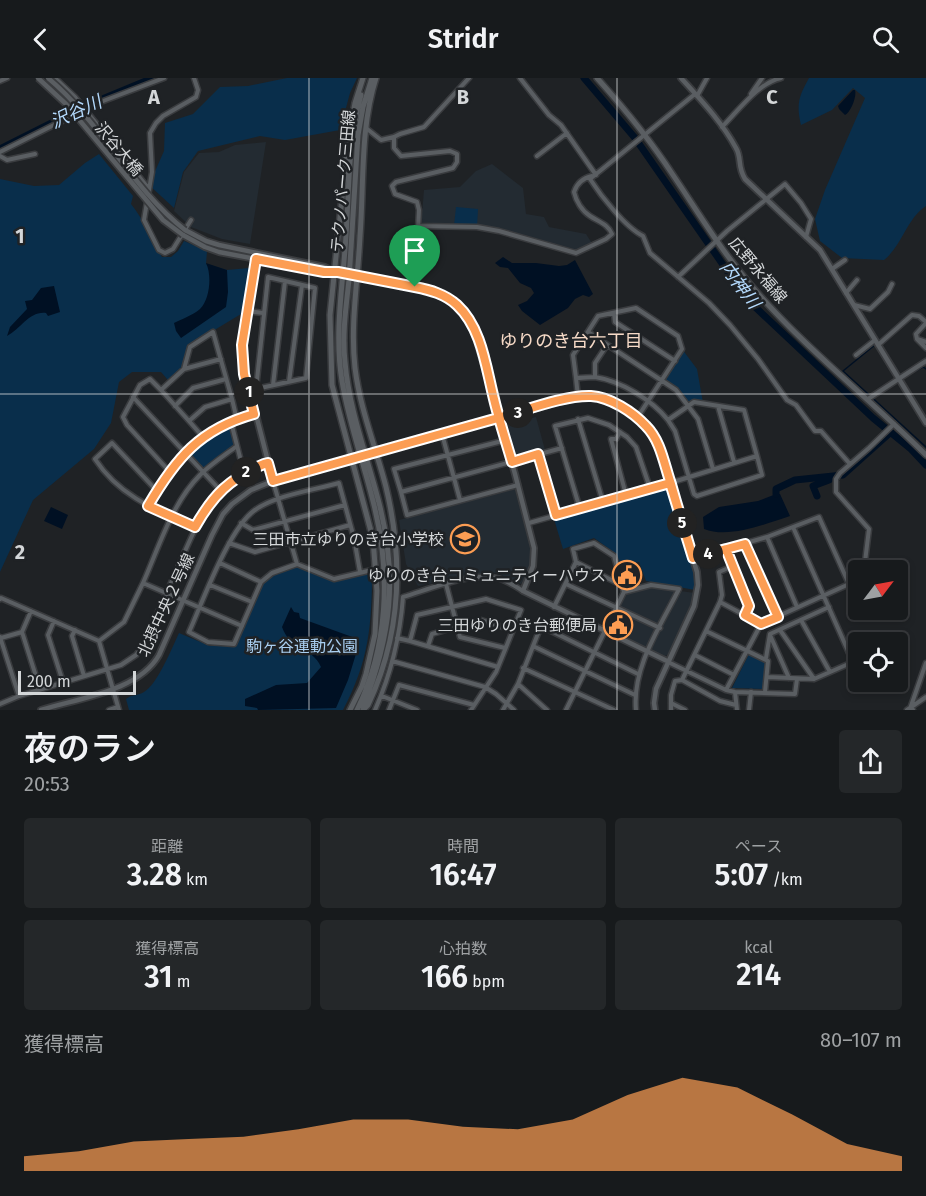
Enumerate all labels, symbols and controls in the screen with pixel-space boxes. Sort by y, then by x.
icon: back [24,23,57,56]
text: Stridr [428,23,498,55]
icon: search [869,23,902,56]
text: A [147,85,161,109]
text: B [457,85,469,109]
text: C [766,85,778,109]
water label: 沢谷川 [47,90,107,133]
street label: テクノパーク三田線 [327,109,359,253]
street label: 沢谷大橋 [91,118,147,180]
text: 1 [15,224,25,248]
pin [389,225,440,287]
street label: 広野永福線 [725,233,791,307]
icon: arrive [398,234,431,267]
water label: 内神川 [715,257,766,315]
district label: ゆりのき台六丁目 [499,330,643,352]
pin: 1 [234,377,264,407]
text: 1 [245,382,253,401]
pin: 3 [503,398,533,428]
text: 3 [514,403,522,422]
pin: 2 [231,457,261,487]
text: 2 [242,462,250,481]
pin: 5 [667,508,697,538]
text: 5 [678,513,686,532]
school or university icon: 三田市立ゆりのき台小学校 [449,523,481,555]
place label: 三田市立ゆりのき台小学校 [252,530,444,549]
pin: 4 [693,539,723,569]
text: 2 [15,540,25,564]
text: 4 [703,544,713,563]
street label: 北摂中央２号線 [134,550,198,660]
public building icon: ゆりのき台コミュニティーハウス [611,559,643,591]
north arrow [848,560,908,620]
map controls [848,560,908,692]
place label: ゆりのき台コミュニティーハウス [368,566,606,585]
public building icon: 三田ゆりのき台郵便局 [602,609,634,641]
place label: 三田ゆりのき台郵便局 [437,616,597,635]
button: locate [848,632,908,692]
park label: 駒ヶ谷運動公園 [246,637,358,656]
scale bar [18,668,136,696]
text: 200 m [27,672,71,691]
text: 夜のラン [24,729,156,769]
button: share [839,730,902,793]
text: 20:53 [24,772,70,796]
text: 距離 [151,837,183,856]
text: 時間 [447,837,479,856]
text: ペース [735,837,782,856]
text: 3.28 [127,857,182,893]
text: 16:47 [429,857,497,893]
text: 5:07 [715,857,768,893]
text: km [182,870,208,889]
text: /km [768,870,803,889]
text: kcal [744,938,773,957]
text: 獲得標高 [135,939,199,958]
text: 心拍数 [439,939,487,958]
text: 214 [736,957,781,993]
text: 31 [144,959,173,995]
text: 166 [421,959,468,995]
text: m [173,972,191,991]
text: bpm [468,972,505,991]
text: 80–107 m [820,1028,902,1052]
text: 獲得標高 [24,1032,104,1056]

